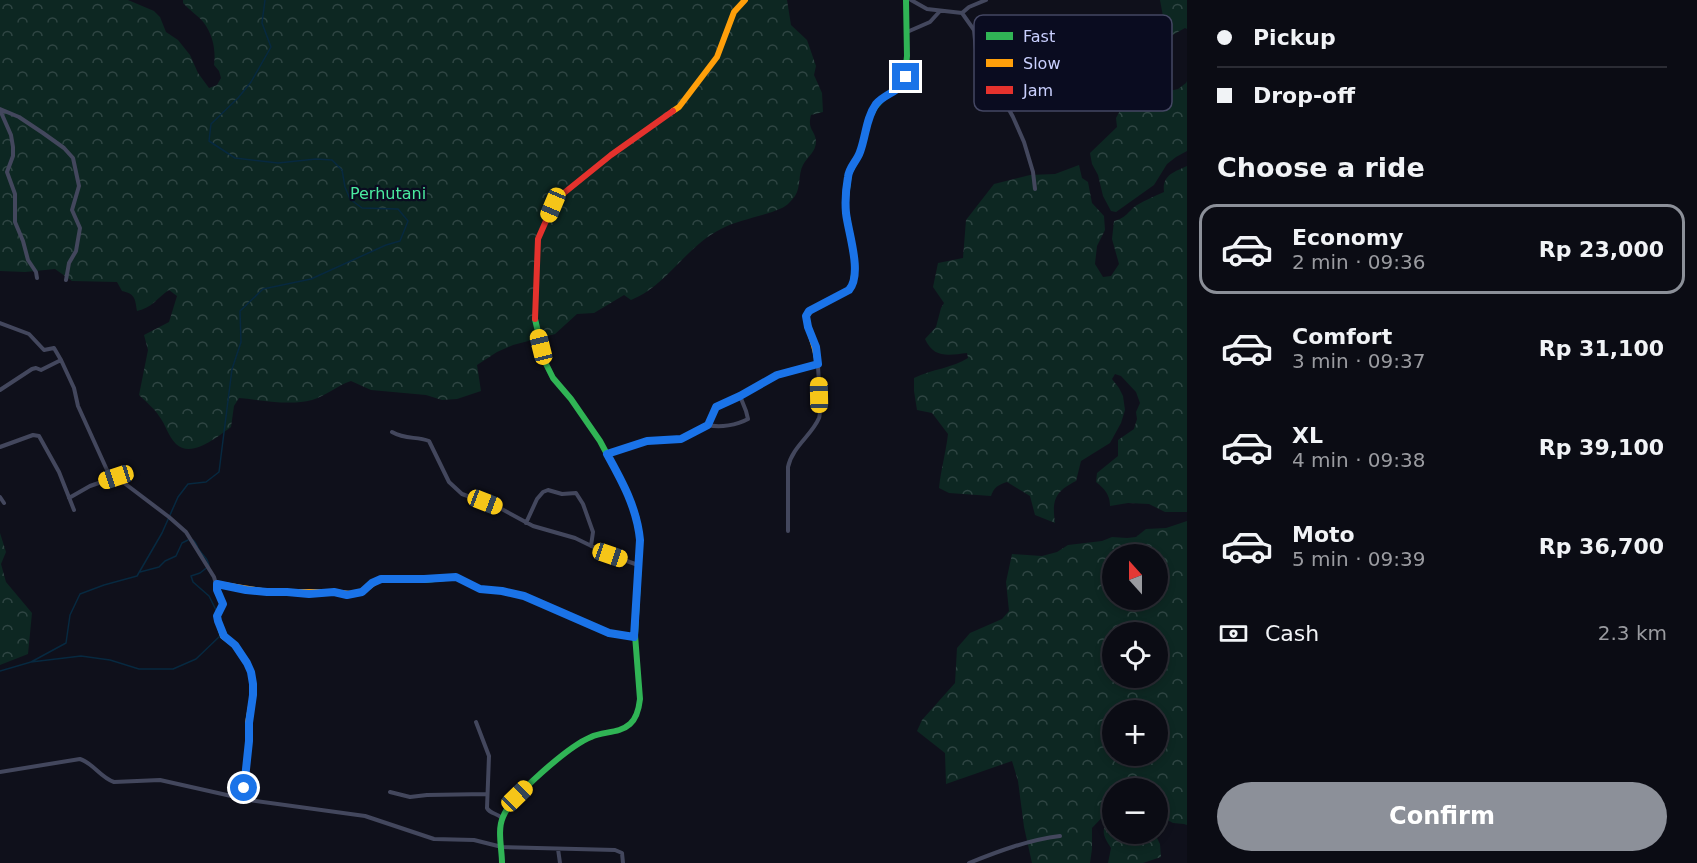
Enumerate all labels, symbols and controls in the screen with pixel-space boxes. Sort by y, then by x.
legend [974,15,1172,111]
text: Pickup [1253,25,1336,50]
text: Fast [1023,27,1055,46]
text: Slow [1023,54,1060,73]
route end [892,63,919,90]
text: Jam [1022,81,1053,100]
text: Drop-off [1253,83,1355,108]
text: Choose a ride [1217,152,1425,183]
park label: Perhutani [350,184,426,203]
car [538,185,568,225]
icon: car [1220,222,1274,276]
text: Economy [1292,225,1403,250]
text: Rp 23,000 [1539,237,1664,262]
text: 2 min · 09:36 [1292,250,1426,274]
icon: car [1220,321,1274,375]
text: Comfort [1292,324,1392,349]
car [528,327,554,367]
text: Rp 31,100 [1539,336,1664,361]
text: 3 min · 09:37 [1292,349,1426,373]
car [810,377,828,413]
icon: car [1220,420,1274,474]
text: XL [1292,423,1323,448]
text: Rp 39,100 [1539,435,1664,460]
text: 4 min · 09:38 [1292,448,1426,472]
car [96,463,136,491]
car [465,487,505,517]
icon: car [1220,519,1274,573]
text: Moto [1292,522,1355,547]
text: Rp 36,700 [1539,534,1664,559]
car [590,541,630,569]
north arrow [1102,544,1168,610]
map controls [1102,544,1168,844]
text: 5 min · 09:39 [1292,547,1426,571]
icon: cash [1217,617,1250,650]
text: Cash [1265,621,1319,646]
text: 2.3 km [1598,621,1667,645]
button: locate [1102,622,1168,688]
button: + [1102,700,1168,766]
route start [230,774,257,801]
car [498,777,536,815]
button: − [1102,778,1168,844]
button: Confirm [1217,782,1667,851]

